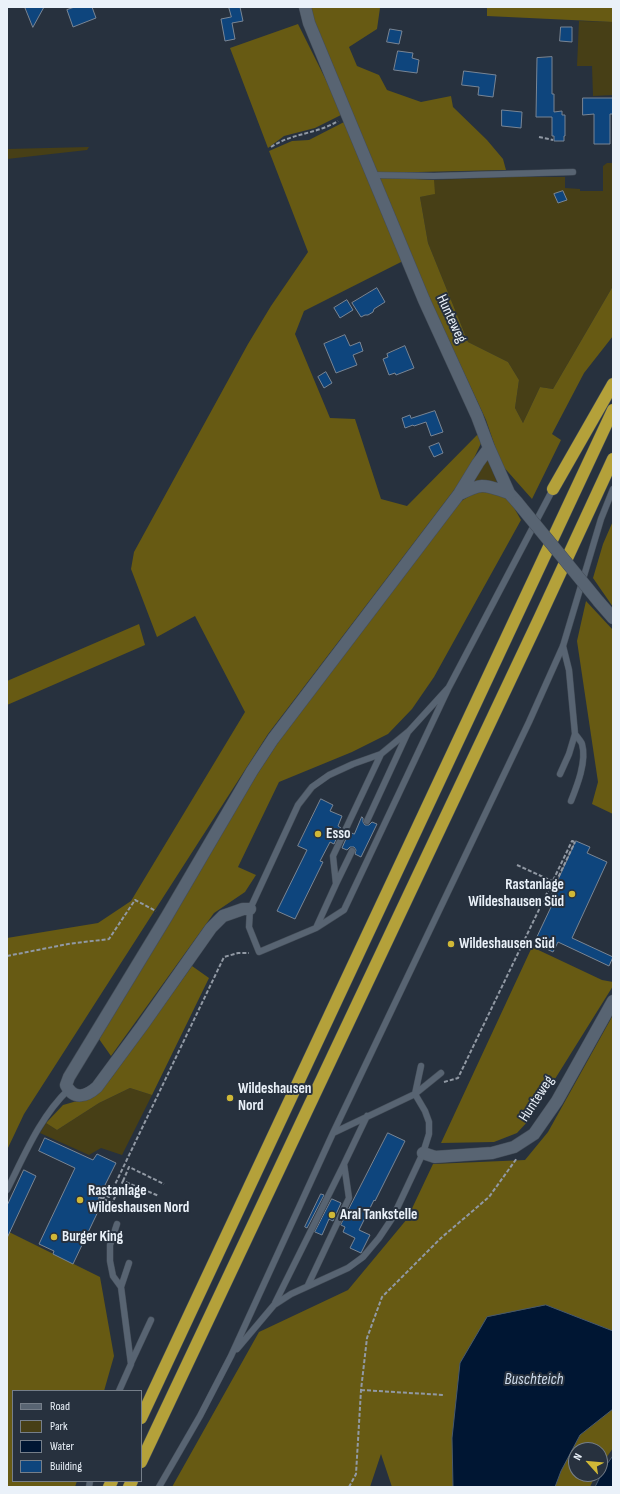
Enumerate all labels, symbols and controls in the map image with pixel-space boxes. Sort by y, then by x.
street label: Hunteweg [432,292,470,346]
place label: Esso [326,825,350,843]
marker: Esso [313,829,323,839]
place label: Rastanlage Wildeshausen Süd [468,876,564,911]
marker: Rastanlage Wildeshausen Süd [567,889,577,899]
place label: Wildeshausen Süd [459,935,555,953]
marker: Wildeshausen Süd [446,939,456,949]
street label: Hunteweg [516,1073,558,1125]
place label: Wildeshausen Nord [238,1080,311,1115]
marker: Wildeshausen Nord [225,1093,235,1103]
place label: Rastanlage Wildeshausen Nord [88,1182,189,1217]
marker: Rastanlage Wildeshausen Nord [75,1195,85,1205]
place label: Aral Tankstelle [340,1206,417,1224]
marker: Aral Tankstelle [327,1210,337,1220]
place label: Burger King [62,1228,123,1246]
marker: Burger King [49,1232,59,1242]
water label: Buschteich [505,1370,563,1390]
legend [12,1390,142,1482]
text: Road [50,1399,70,1414]
text: Park [50,1419,68,1434]
text: Water [50,1439,74,1454]
north arrow [568,1442,608,1482]
text: N [571,1451,585,1462]
text: Building [50,1459,82,1474]

